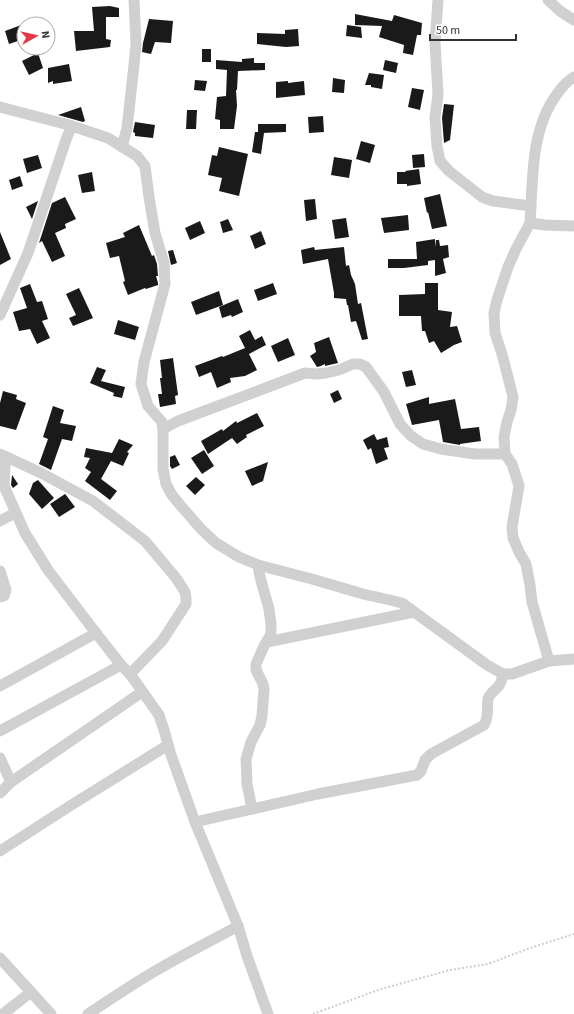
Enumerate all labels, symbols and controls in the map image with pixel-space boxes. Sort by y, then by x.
north arrow [16,16,56,56]
scale bar [430,16,516,42]
text: 50 m [436,22,460,39]
text: N [37,30,53,39]

